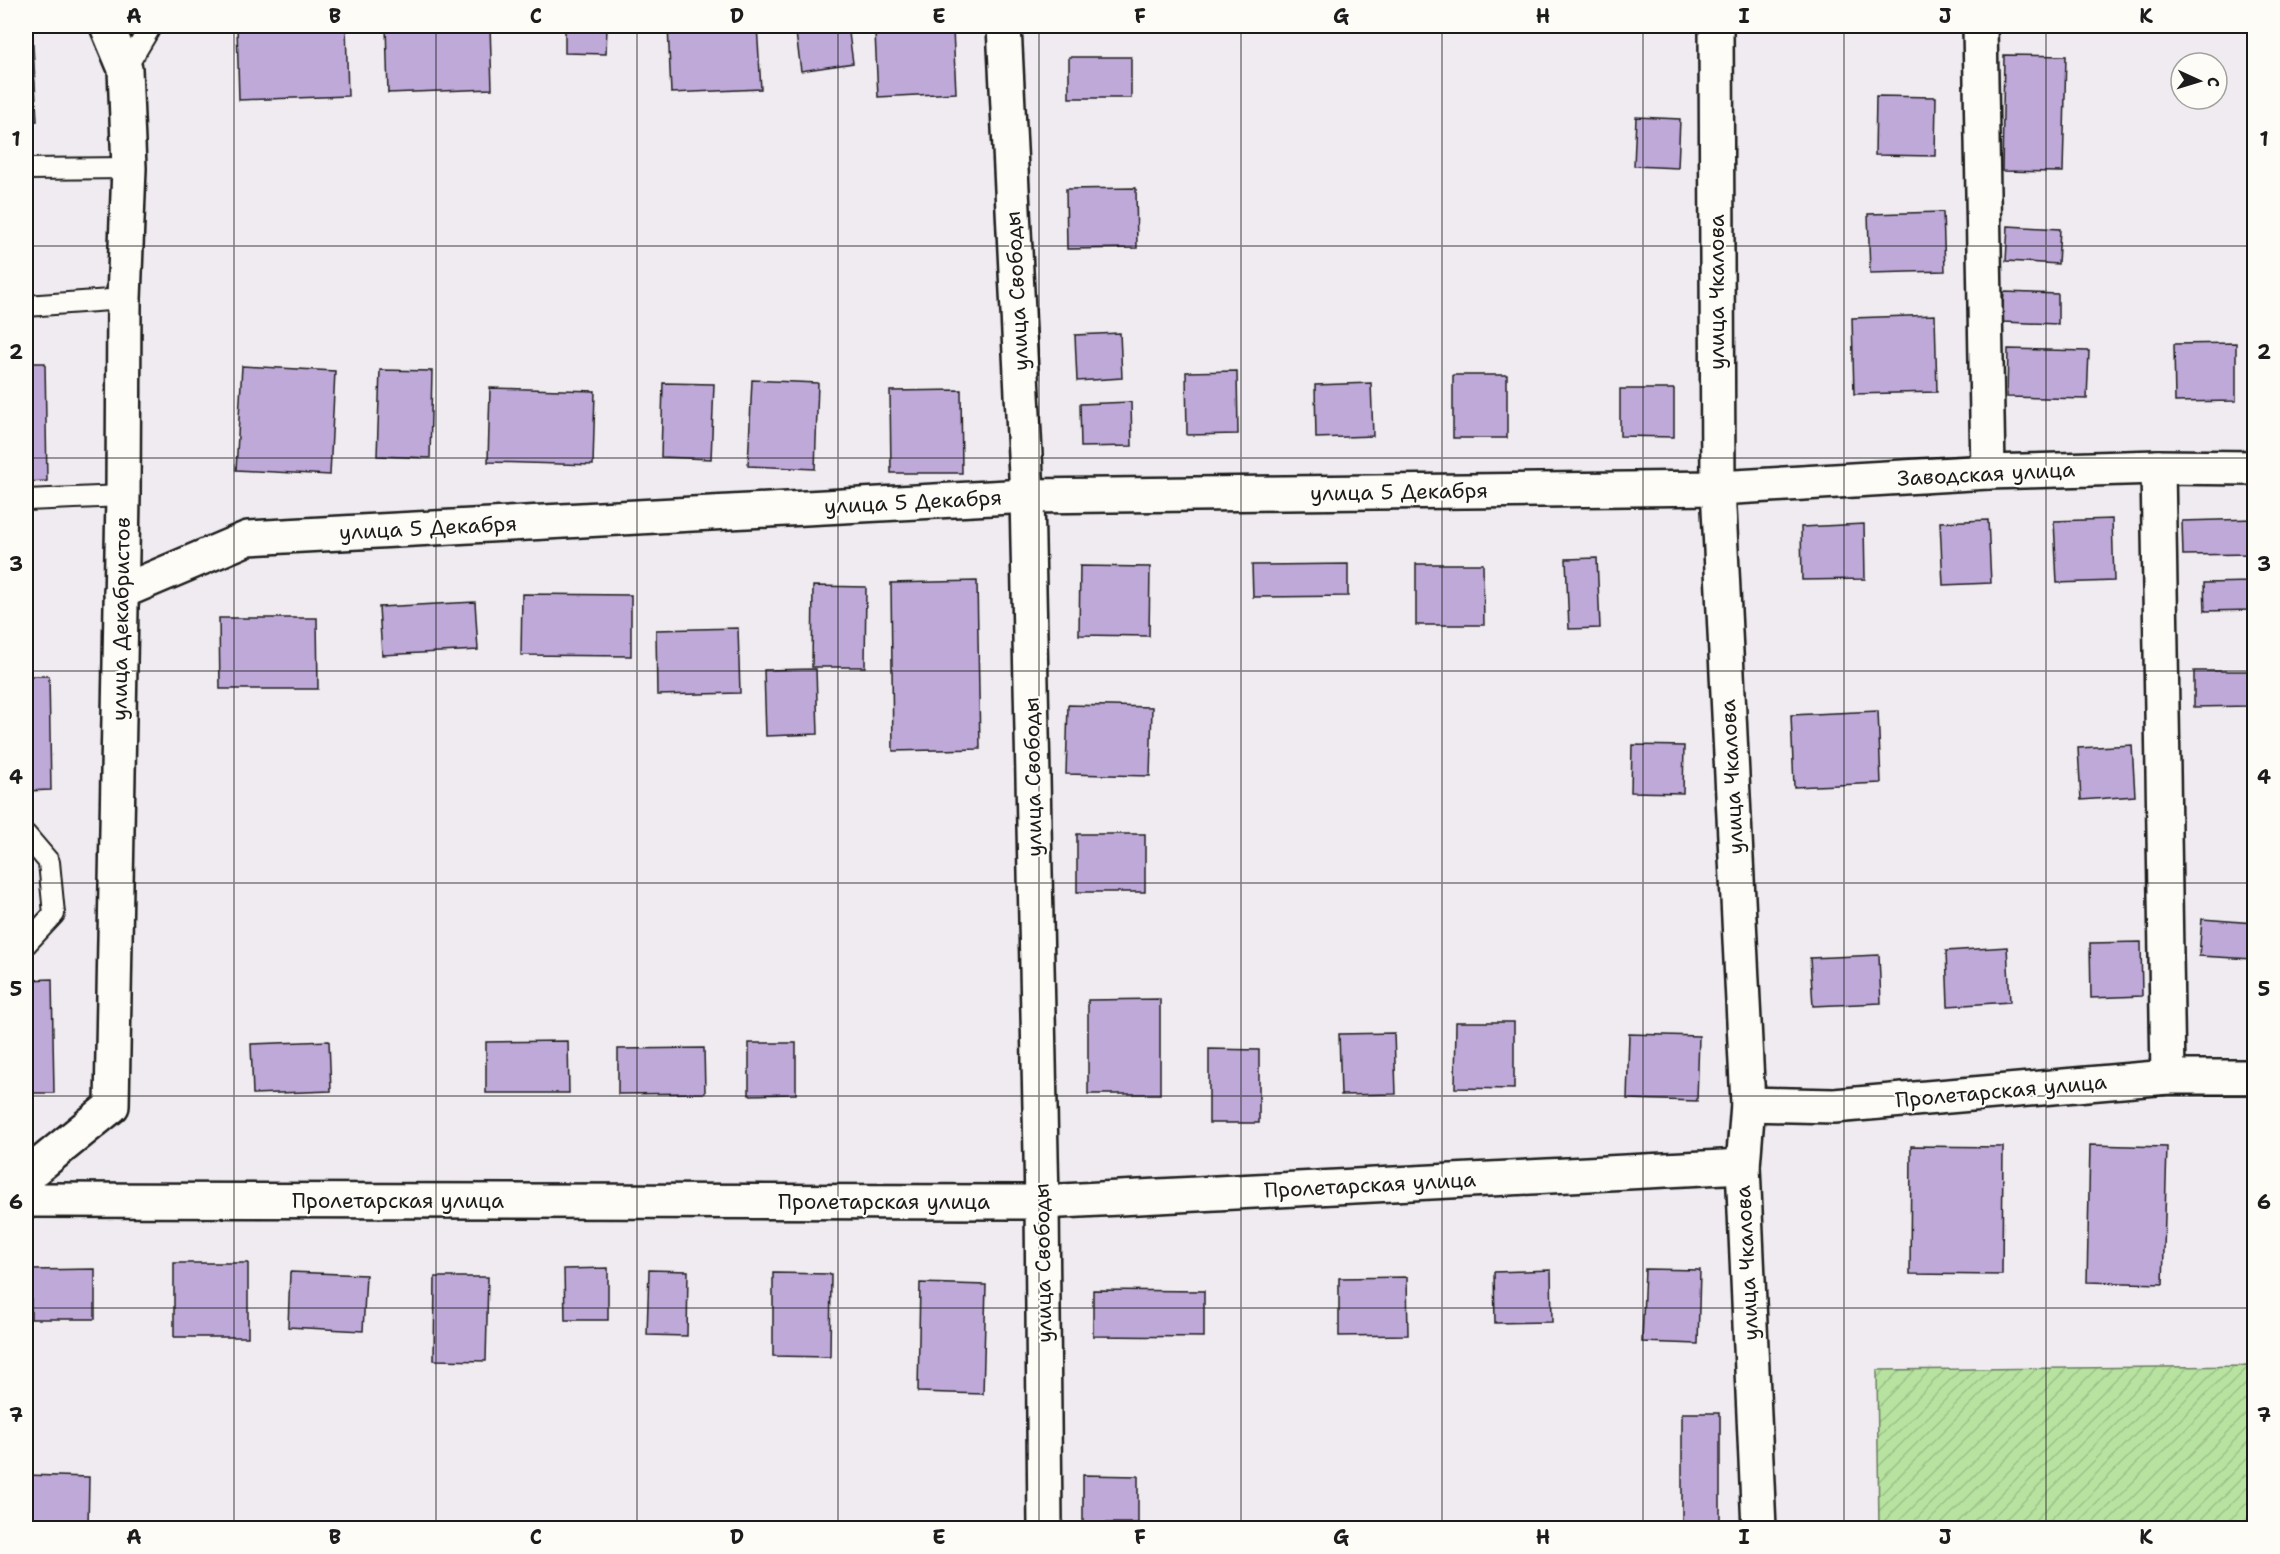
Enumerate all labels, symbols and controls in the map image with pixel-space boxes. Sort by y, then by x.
text: A [126,3,142,29]
text: B [329,3,341,29]
text: C [530,3,542,29]
text: D [730,3,744,29]
text: E [932,3,946,29]
text: F [1134,3,1146,29]
text: G [1333,3,1349,29]
text: H [1536,3,1550,29]
text: I [1738,3,1750,29]
text: J [1939,3,1952,29]
text: K [2139,3,2153,29]
north arrow [2169,51,2229,111]
text: С [2203,76,2224,88]
text: 1 [11,126,21,152]
text: 1 [2259,126,2269,152]
street label: улица Свободы [999,210,1035,372]
street label: улица Чкалова [1703,214,1731,370]
text: 2 [9,339,23,365]
text: 2 [2257,339,2271,365]
street label: Заводская улица [1896,455,2076,493]
street label: улица 5 Декабря [1310,476,1488,508]
street label: улица 5 Декабря [823,483,1003,521]
street label: улица 5 Декабря [338,509,518,547]
street label: улица Декабристов [105,517,137,721]
text: 3 [9,551,23,577]
text: 3 [2257,551,2271,577]
street label: улица Свободы [1018,697,1048,857]
street label: улица Чкалова [1714,699,1750,855]
text: 4 [9,764,23,790]
text: 4 [2257,764,2271,790]
text: 5 [10,976,22,1002]
text: 5 [2258,976,2270,1002]
street label: Пролетарская улица [1894,1068,2108,1114]
street label: Пролетарская улица [1263,1165,1477,1205]
street label: улица Свободы [1028,1183,1058,1343]
street label: улица Чкалова [1729,1185,1765,1341]
street label: Пролетарская улица [292,1187,504,1215]
street label: Пролетарская улица [778,1188,990,1216]
text: 6 [9,1189,23,1215]
text: 6 [2257,1189,2271,1215]
text: 7 [9,1402,23,1428]
text: 7 [2257,1402,2271,1428]
text: A [126,1524,142,1550]
text: B [329,1524,341,1550]
text: C [530,1524,542,1550]
text: D [730,1524,744,1550]
text: E [932,1524,946,1550]
text: F [1134,1524,1146,1550]
text: G [1333,1524,1349,1550]
text: H [1536,1524,1550,1550]
text: I [1738,1524,1750,1550]
text: J [1939,1524,1952,1550]
text: K [2139,1524,2153,1550]

